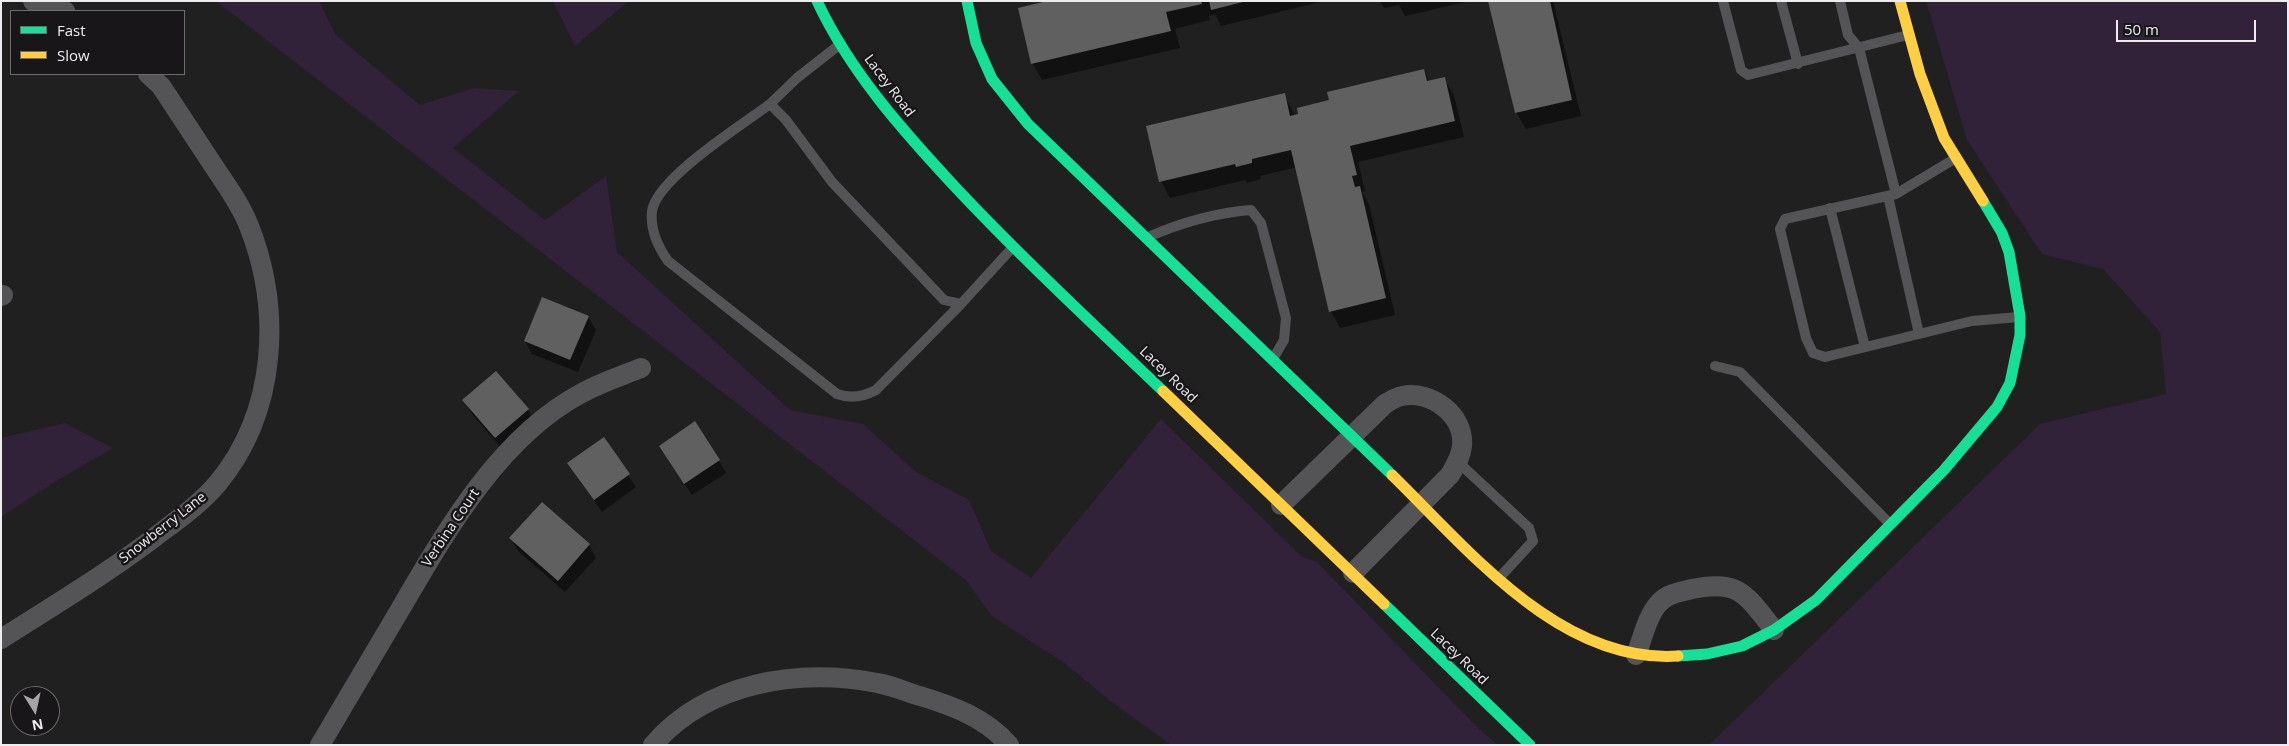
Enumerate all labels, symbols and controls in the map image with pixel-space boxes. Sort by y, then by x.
legend [10,10,185,75]
scale bar [2119,10,2259,42]
text: 50 m [2124,19,2159,39]
text: Fast [57,20,86,40]
text: Slow [57,45,90,65]
street label: Lacey Road [860,52,918,120]
street label: Lacey Road [1136,343,1200,407]
street label: Verbina Court [419,486,483,570]
street label: Snowberry Lane [116,489,210,567]
street label: Lacey Road [1427,625,1491,689]
north arrow [10,686,60,736]
text: N [30,715,45,736]

